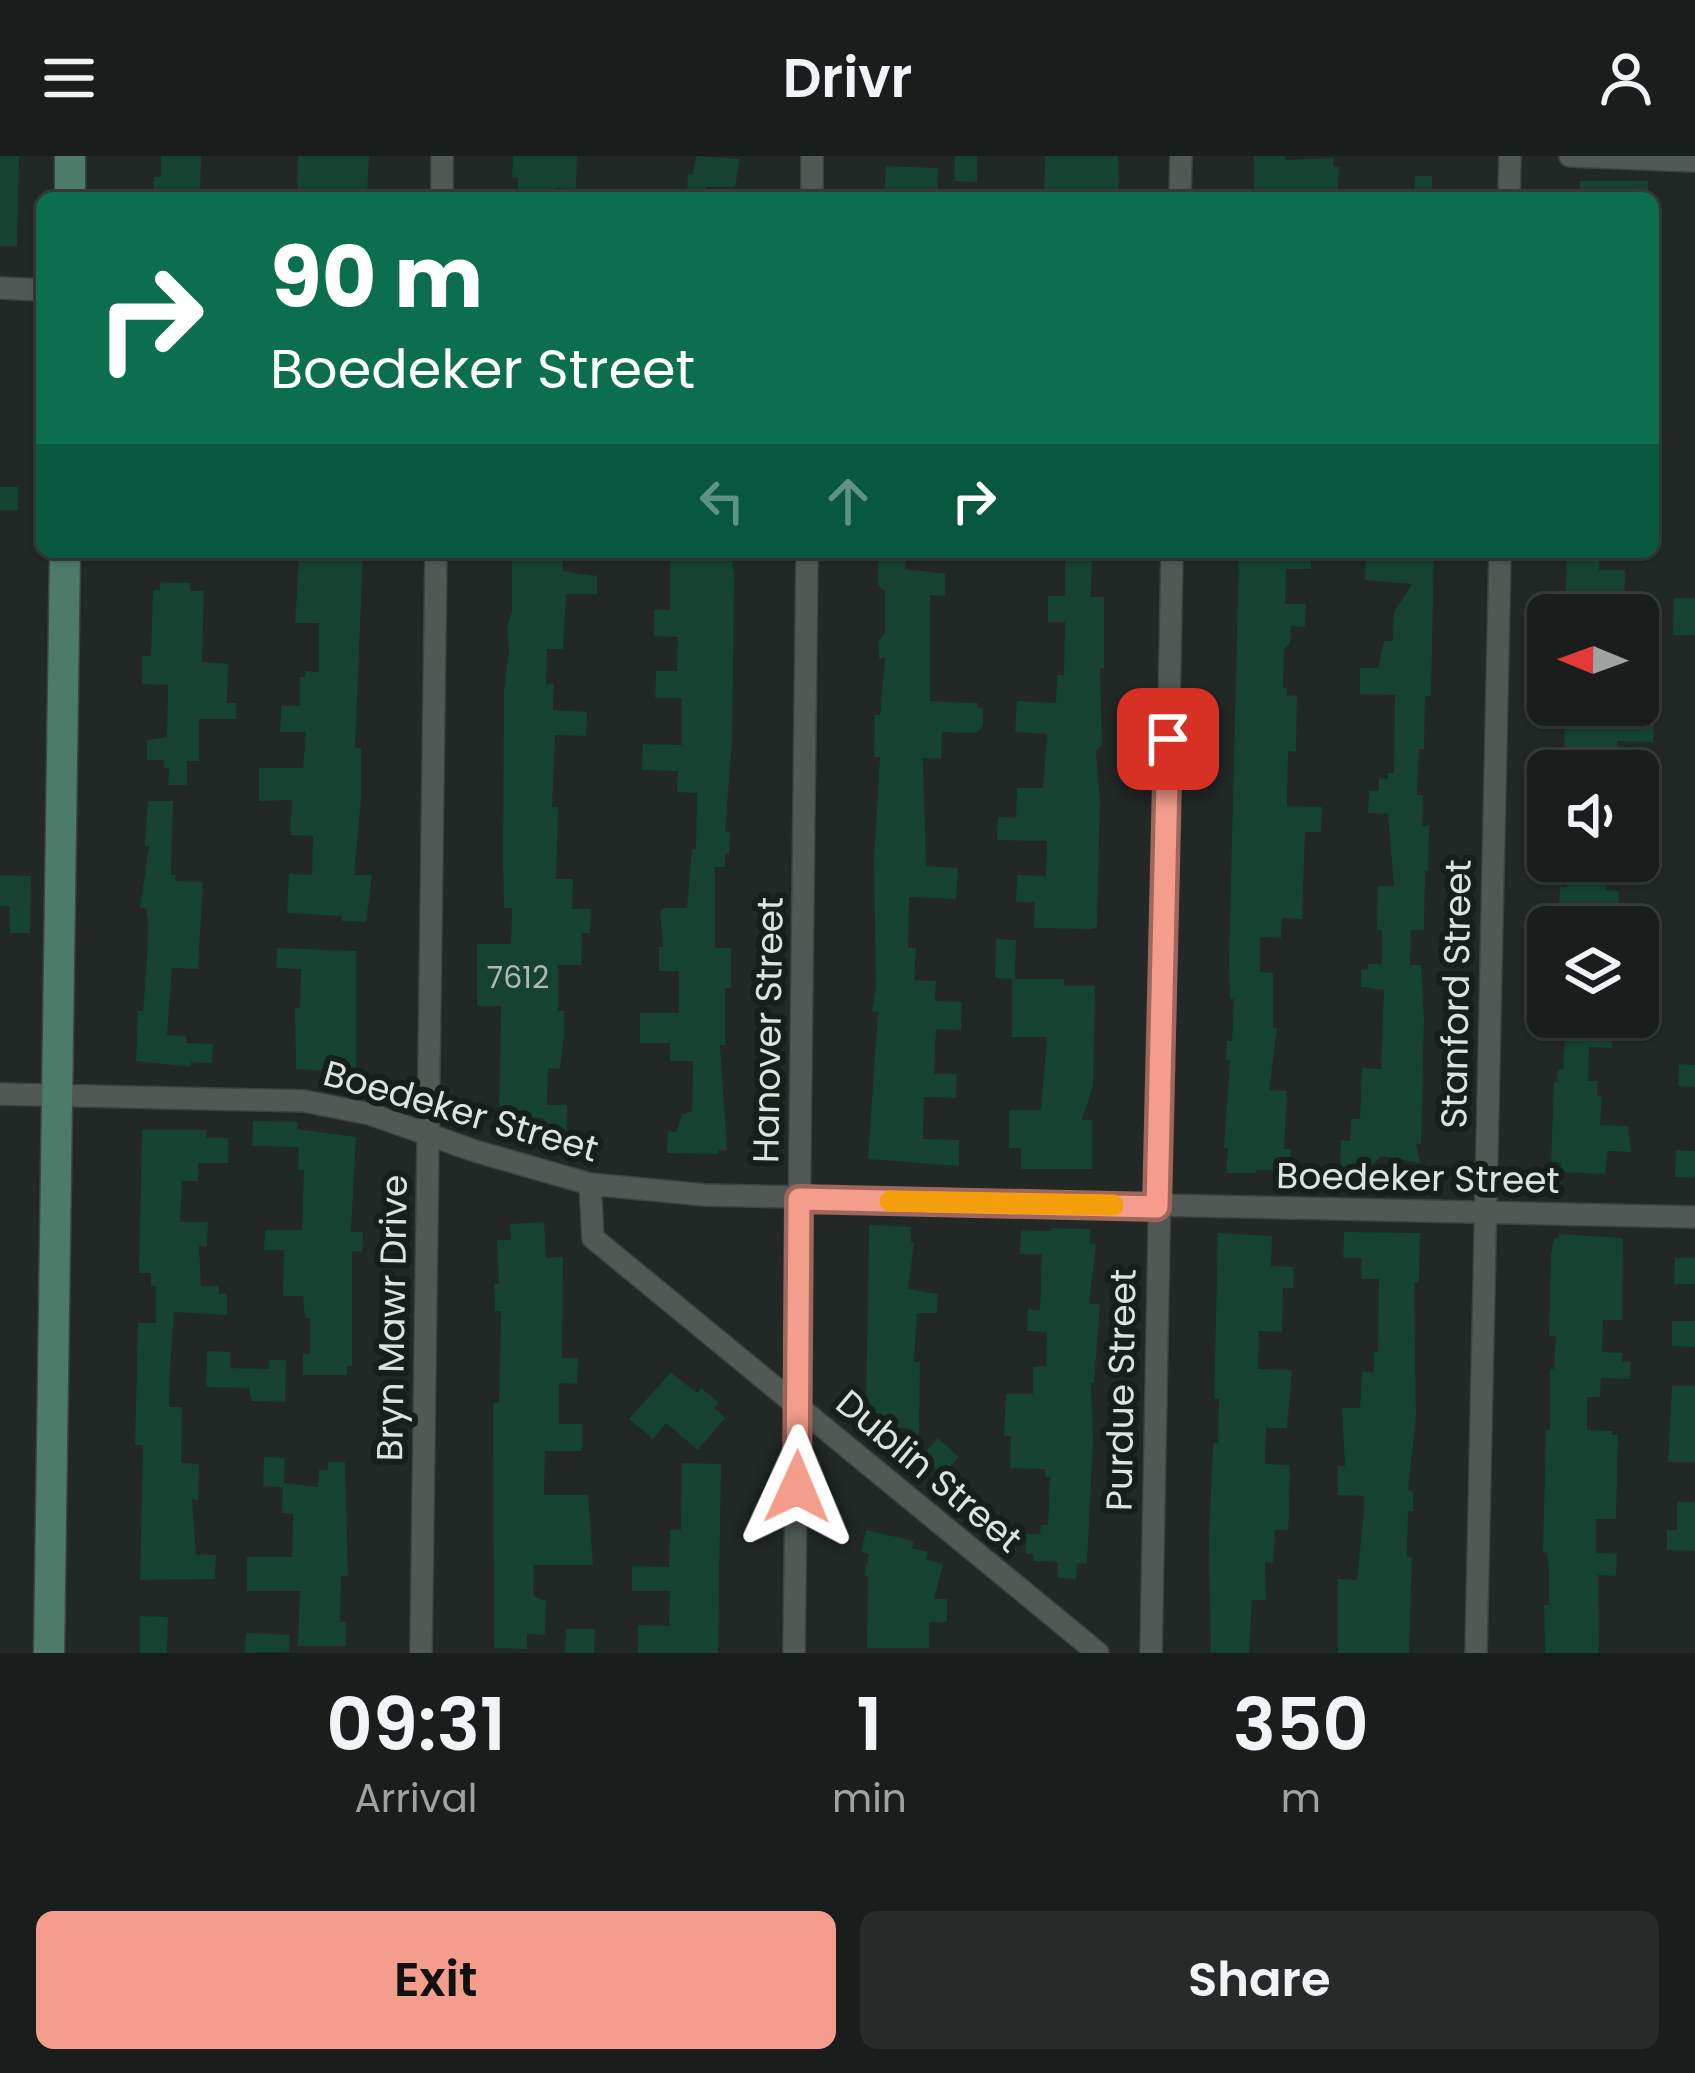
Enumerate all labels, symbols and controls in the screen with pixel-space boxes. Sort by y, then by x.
text: Drivr [783,40,912,116]
icon: menu [36,45,102,111]
icon: person [1593,45,1659,111]
text: 90 m [270,219,483,336]
icon: right [72,240,228,396]
text: Boedeker Street [270,331,695,407]
icon: left [689,468,755,534]
icon: ahead [815,468,881,534]
icon: right [941,468,1007,534]
north arrow [1527,594,1659,726]
map controls [1527,594,1659,1038]
pin [1117,688,1219,790]
icon: arrive [1135,706,1201,772]
button: sound [1527,750,1659,882]
street label: Stanford Street [1428,859,1484,1129]
street label: Hanover Street [740,896,796,1164]
button: layers [1527,906,1659,1038]
house number: 7612 [487,956,549,999]
street label: Boedeker Street [318,1047,604,1175]
street label: Boedeker Street [1276,1150,1560,1206]
street label: Bryn Mawr Drive [364,1174,420,1462]
street label: Purdue Street [1093,1269,1149,1511]
street label: Dublin Street [825,1378,1033,1564]
position arrow [734,1424,860,1550]
text: 09:31 [326,1674,506,1775]
text: 1 [856,1674,882,1775]
text: 350 [1233,1674,1369,1775]
text: Arrival [355,1771,477,1826]
text: min [832,1771,907,1826]
text: m [1281,1771,1321,1826]
button: Exit [36,1911,836,2049]
button: Share [860,1911,1659,2049]

